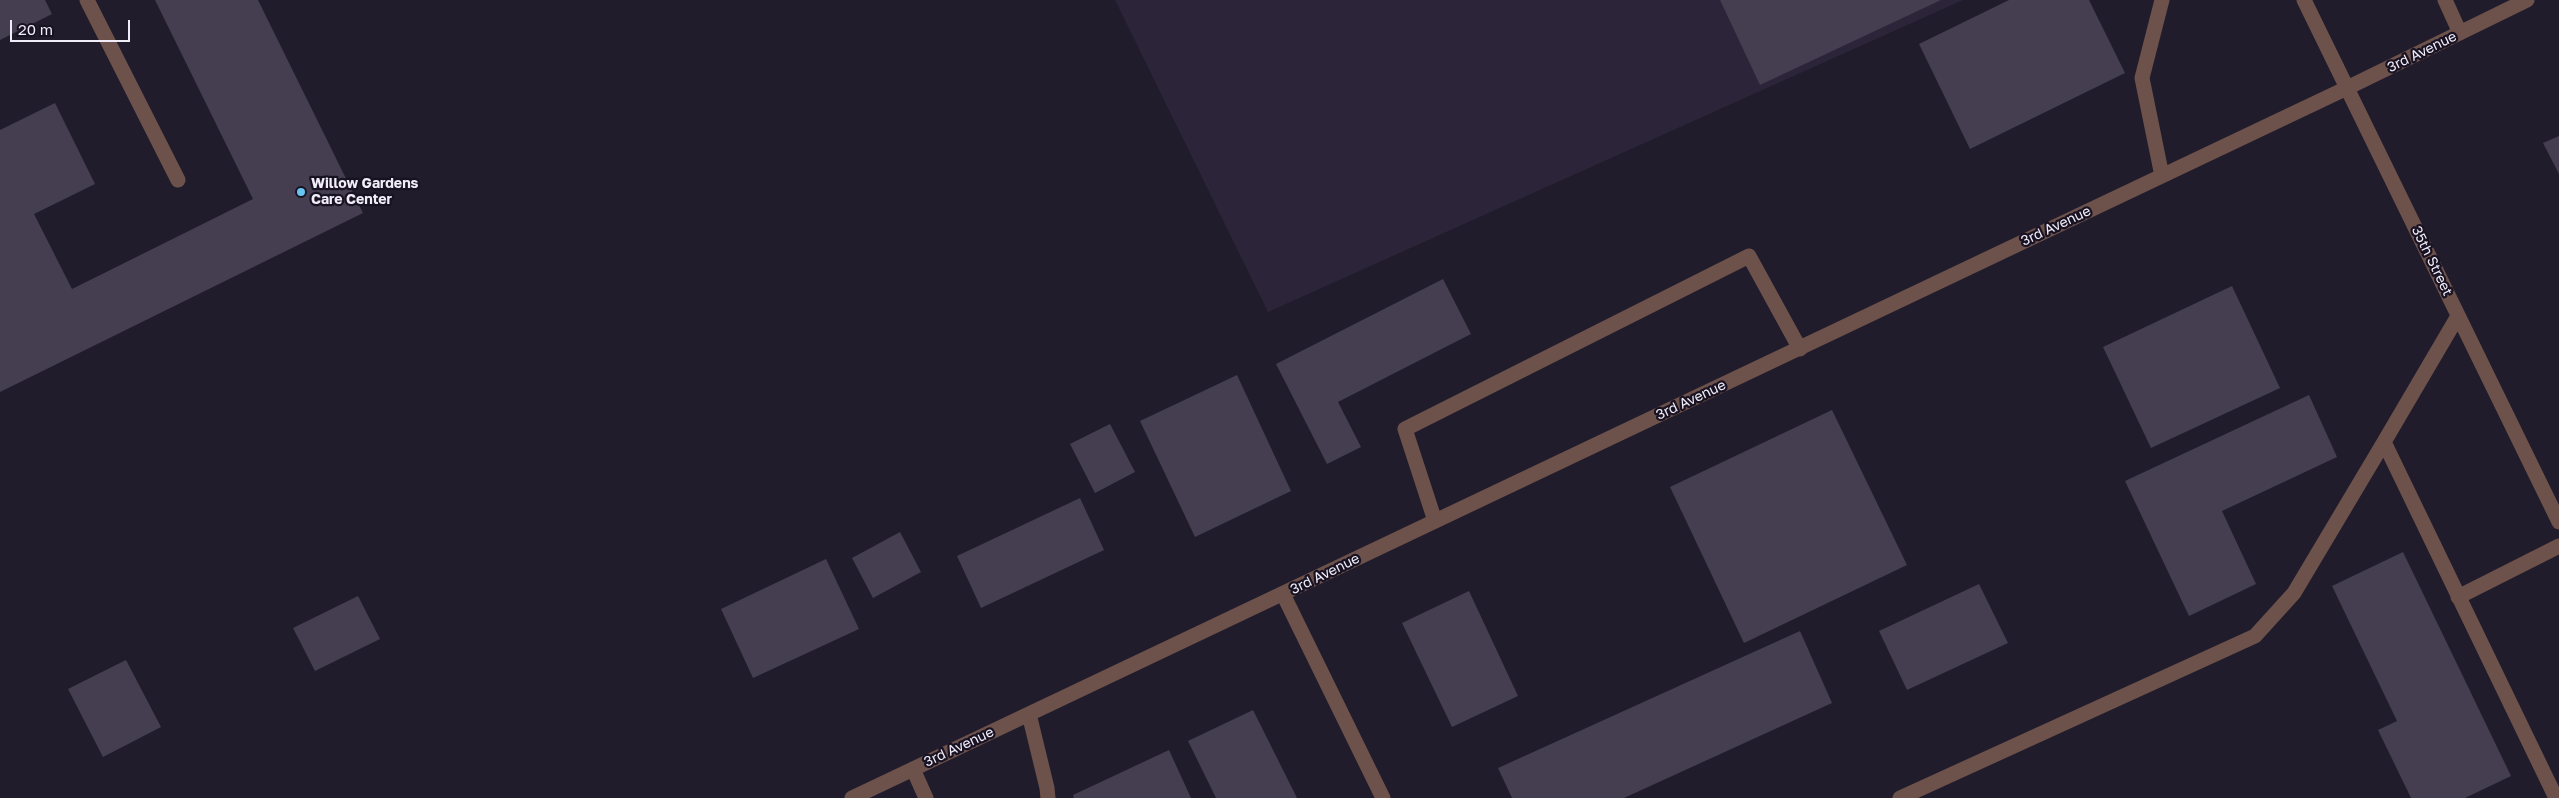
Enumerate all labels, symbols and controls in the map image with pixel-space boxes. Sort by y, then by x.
scale bar [12,10,132,42]
text: 20 m [18,20,53,38]
street label: 3rd Avenue [2385,28,2459,76]
place label: Willow Gardens Care Center [311,176,418,208]
marker: Willow Gardens Care Center [295,186,307,198]
street label: 3rd Avenue [2018,203,2094,249]
street label: 35th Street [2408,223,2456,299]
street label: 3rd Avenue [1653,377,1729,423]
street label: 3rd Avenue [1288,550,1362,598]
street label: 3rd Avenue [921,724,997,770]

